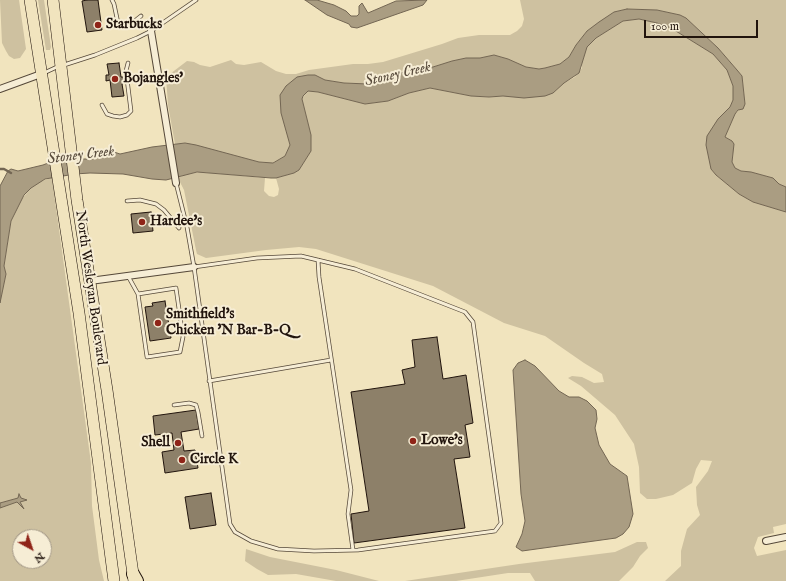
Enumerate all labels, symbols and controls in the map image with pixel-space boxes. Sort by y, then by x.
scale bar [646,12,760,38]
place label: Starbucks [106,17,162,33]
text: 100 m [651,19,679,34]
marker: Starbucks [93,20,103,30]
water label: Stoney Creek [363,59,433,91]
place label: Bojangles' [123,71,183,87]
marker: Bojangles' [110,74,120,84]
water label: Stoney Creek [47,143,115,169]
street label: North Wesleyan Boulevard [71,209,109,367]
place label: Hardee's [150,214,202,230]
marker: Hardee's [137,217,147,227]
place label: Smithfield's Chicken 'N Bar-B-Q [166,307,291,340]
marker: Smithfield's Chicken 'N Bar-B-Q [153,318,163,328]
place label: Lowe's [421,433,463,449]
place label: Shell [141,435,170,451]
marker: Lowe's [408,436,418,446]
marker: Shell [173,438,183,448]
place label: Circle K [190,452,238,468]
marker: Circle K [177,455,187,465]
north arrow [12,529,52,569]
text: N [31,549,47,566]

